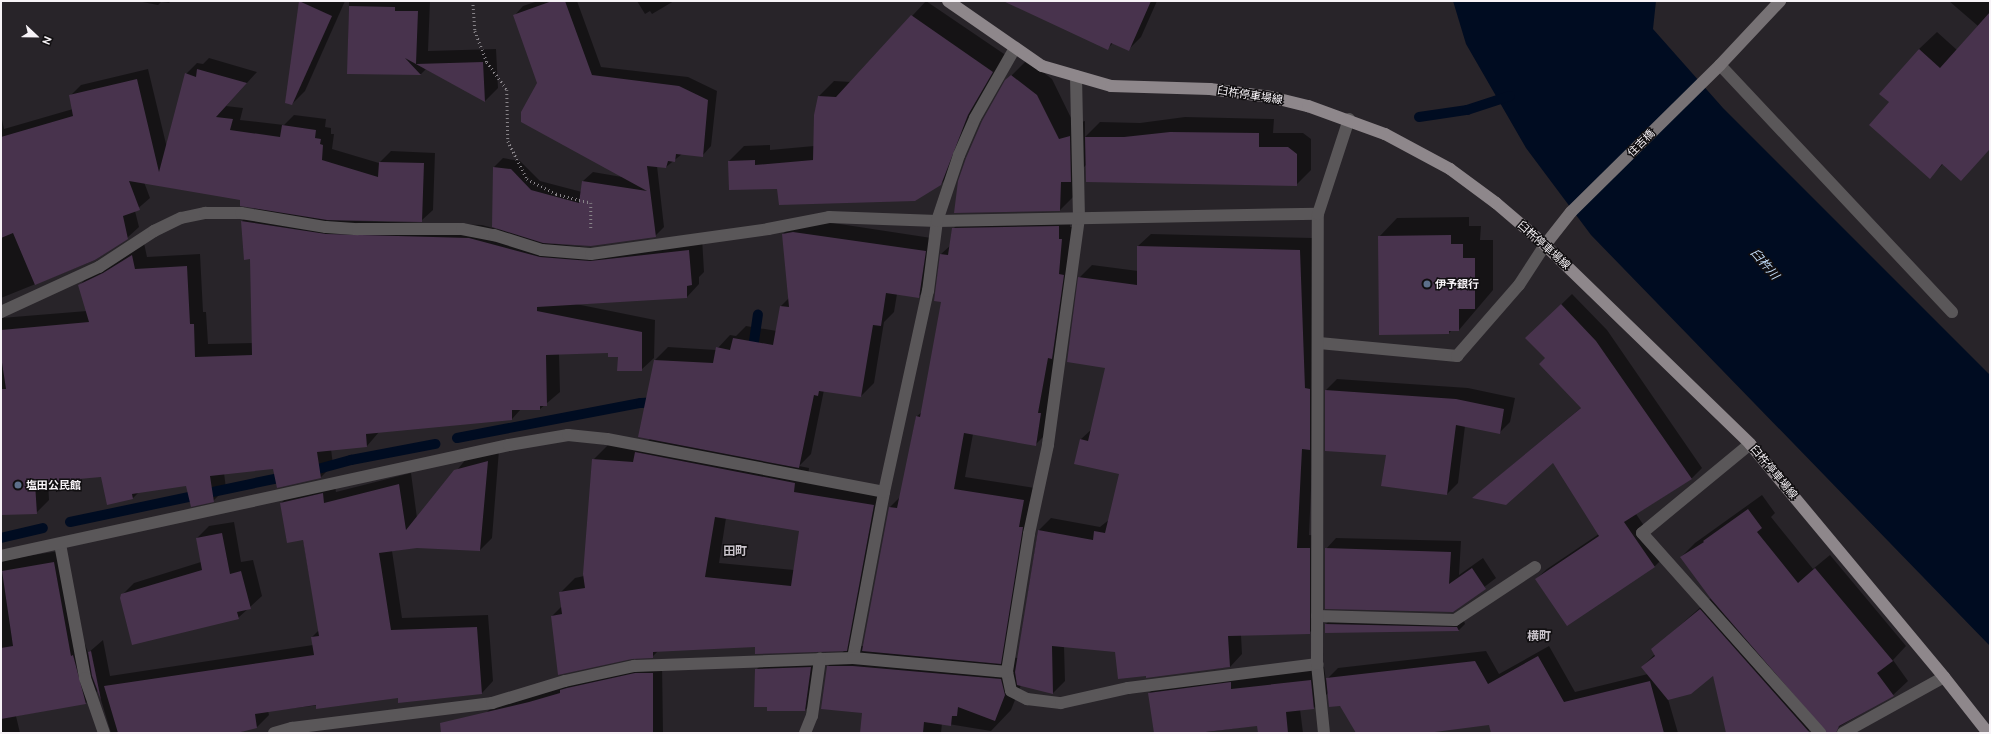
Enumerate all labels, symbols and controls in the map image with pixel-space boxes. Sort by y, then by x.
north arrow [16,16,56,56]
text: N [40,34,54,47]
street label: 臼杵停車場線 [1216,83,1284,107]
street label: 住吉橋 [1625,127,1657,159]
street label: 臼杵停車場線 [1515,218,1573,272]
water label: 臼杵川 [1748,246,1782,282]
place label: 伊予銀行 [1435,277,1479,291]
marker: 伊予銀行 [1422,279,1432,289]
street label: 臼杵停車場線 [1748,442,1800,502]
place label: 塩田公民館 [26,478,81,492]
marker: 塩田公民館 [13,480,23,490]
district label: 田町 [723,544,747,558]
district label: 横町 [1527,629,1551,643]

